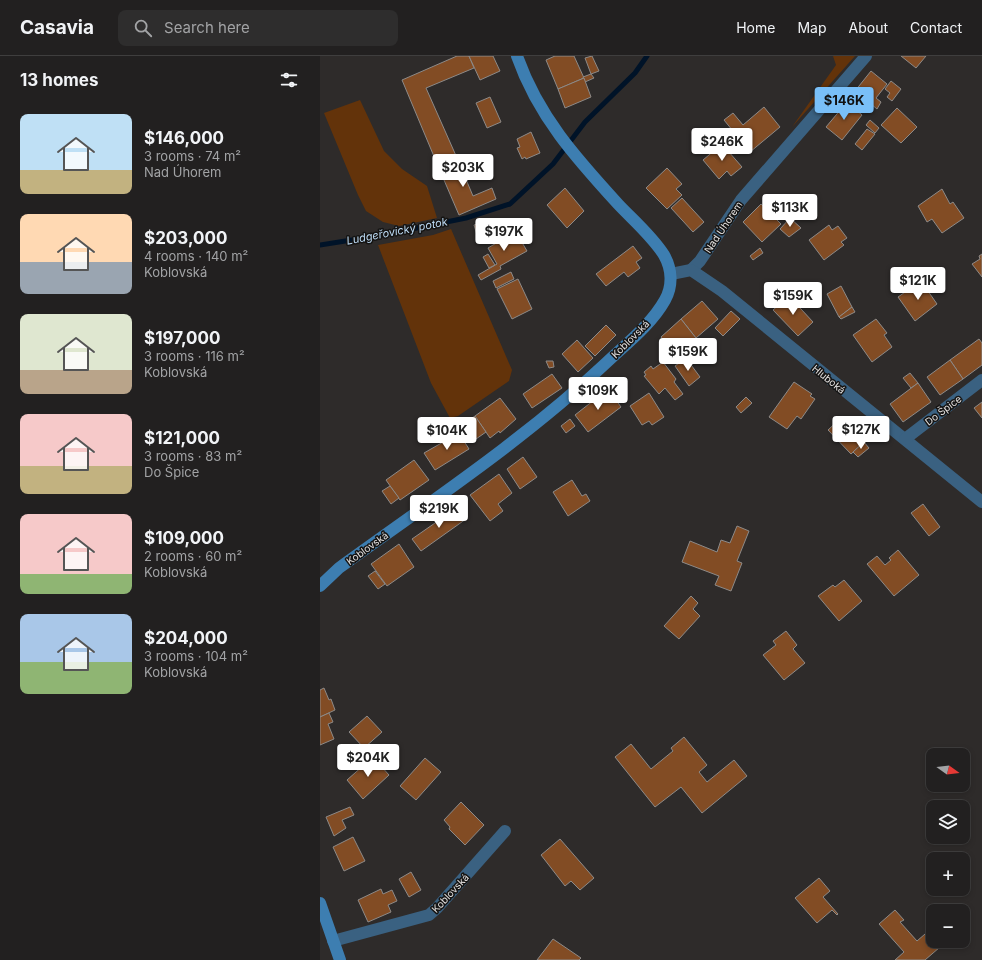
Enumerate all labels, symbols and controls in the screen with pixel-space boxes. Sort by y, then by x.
search box [118,10,398,46]
text: Casavia [20,16,94,39]
icon: search [132,17,154,39]
text: Search here [164,18,250,37]
text: Home [736,19,775,36]
text: Map [797,19,827,36]
text: About [849,19,888,36]
text: Contact [910,19,962,36]
icon: filters [278,69,300,91]
text: 13 homes [20,70,99,90]
pin: $146K [816,87,872,121]
text: $146K [824,92,864,108]
text: $146,000 [144,128,224,148]
pin: $246K [694,128,750,162]
icon: home [52,130,100,178]
text: $246K [700,133,744,149]
text: 3 rooms · 74 m² [144,148,241,164]
pin: $203K [435,154,491,188]
text: $203K [441,159,485,175]
text: Nad Úhorem [144,164,222,180]
pin: $113K [762,194,818,228]
street label: Nad Úhorem [701,198,745,255]
text: $113K [771,199,809,215]
water label: Ludgeřovický potok [345,214,450,248]
pin: $197K [476,218,532,252]
text: $197K [484,223,524,239]
text: $203,000 [144,228,228,248]
icon: home [52,230,100,278]
text: 4 rooms · 140 m² [144,248,248,264]
text: Koblovská [144,264,207,280]
pin: $121K [890,267,946,301]
text: $121K [899,272,937,288]
pin: $159K [765,282,821,316]
text: $159K [773,287,813,303]
street label: Koblovská [609,318,651,360]
text: $197,000 [144,328,221,348]
icon: home [52,330,100,378]
pin: $159K [660,338,716,372]
text: $159K [668,343,708,359]
text: 3 rooms · 116 m² [144,348,245,364]
street label: Hluboká [810,362,848,396]
text: Koblovská [144,364,207,380]
pin: $109K [570,377,626,411]
text: $109K [578,382,618,398]
street label: Do Špice [922,392,964,428]
pin: $127K [833,416,889,450]
pin: $104K [419,417,475,451]
text: $127K [841,421,881,437]
text: $104K [426,422,468,438]
text: $121,000 [144,428,220,448]
icon: home [52,430,100,478]
text: 3 rooms · 83 m² [144,448,242,464]
text: Do Špice [144,464,199,480]
pin: $219K [411,495,467,529]
text: $219K [419,500,459,516]
text: $109,000 [144,528,224,548]
street label: Koblovská [344,529,390,567]
icon: home [52,530,100,578]
text: 2 rooms · 60 m² [144,548,242,564]
text: Koblovská [144,564,207,580]
text: $204,000 [144,628,228,648]
icon: home [52,630,100,678]
text: 3 rooms · 104 m² [144,648,248,664]
text: Koblovská [144,664,207,680]
pin: $204K [340,744,396,778]
north arrow [926,748,970,792]
map controls [926,748,970,948]
text: $204K [346,749,390,765]
button: layers [926,800,970,844]
button: + [926,852,970,896]
street label: Koblovská [429,871,471,915]
button: − [926,904,970,948]

